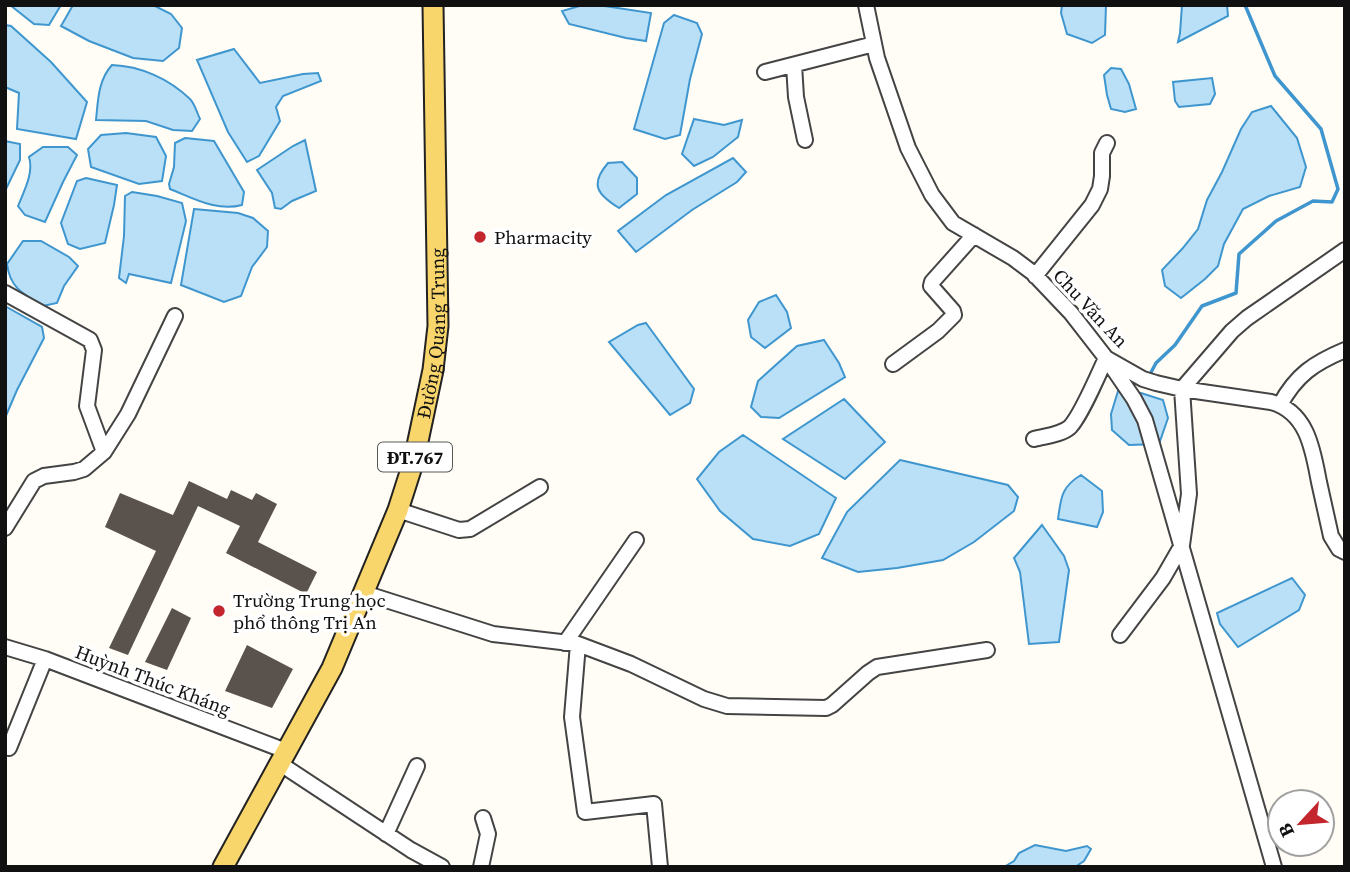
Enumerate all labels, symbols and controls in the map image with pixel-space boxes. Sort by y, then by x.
place label: Pharmacity [494,224,592,250]
marker: Pharmacity [472,229,488,245]
street label: Đường Quang Trung [410,248,451,421]
street label: Chu Văn An [1048,263,1134,353]
road number: ĐT.767 [378,443,452,472]
place label: Trường Trung học phổ thông Trị An [233,587,386,635]
marker: Trường Trung học phổ thông Trị An [211,603,227,619]
street label: Huỳnh Thúc Kháng [72,638,235,722]
north arrow [1266,788,1336,858]
text: B [1271,819,1300,842]

